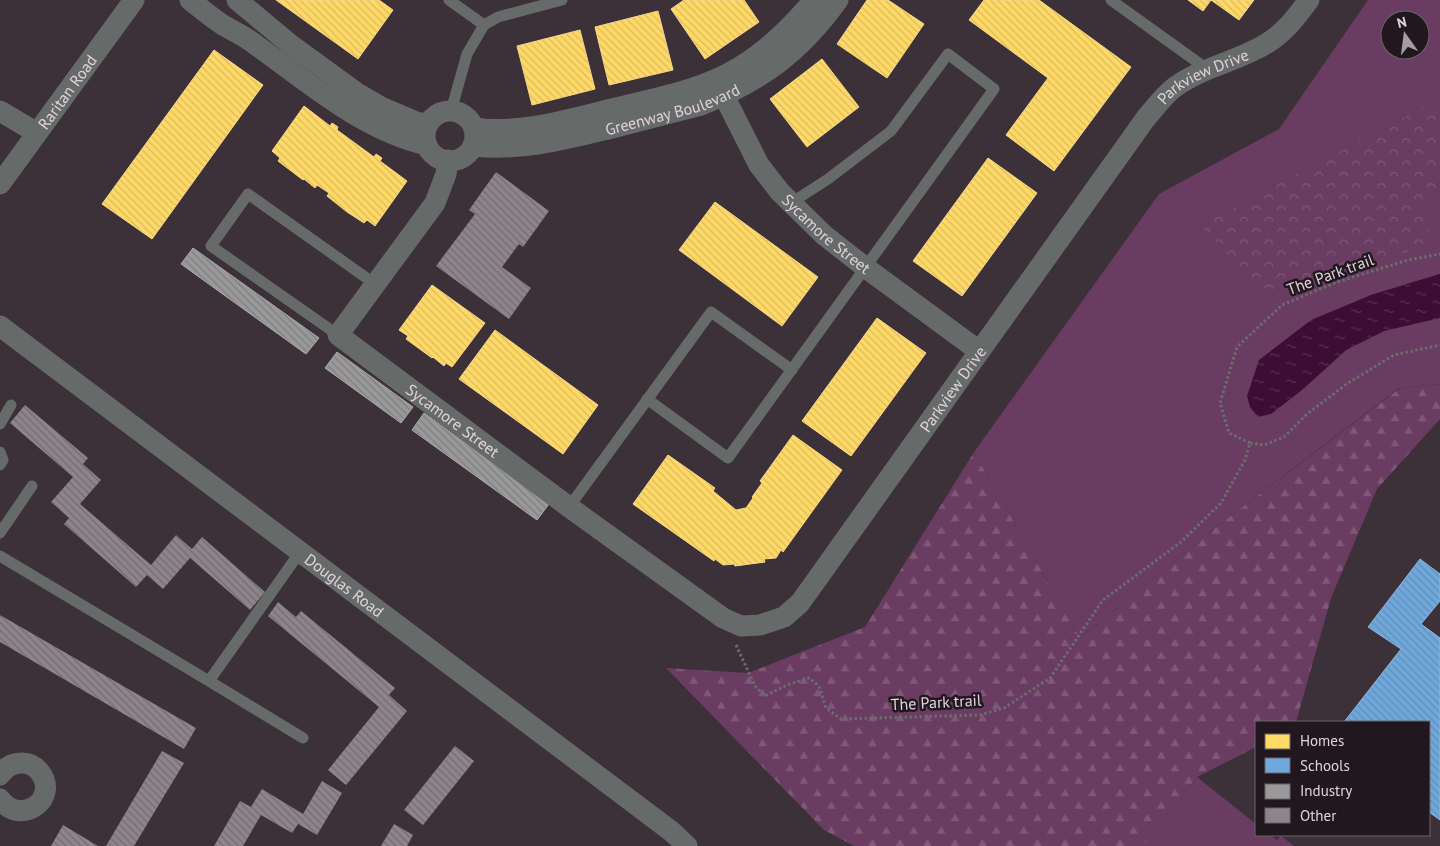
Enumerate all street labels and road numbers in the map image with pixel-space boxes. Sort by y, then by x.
street label: Parkview Drive [1153,44,1251,108]
street label: Raritan Road [33,51,101,133]
street label: Greenway Boulevard [603,79,743,139]
street label: Sycamore Street [778,190,875,278]
street label: The Park trail [1284,249,1376,299]
street label: Parkview Drive [915,342,990,436]
street label: Sycamore Street [402,379,504,462]
street label: Douglas Road [301,549,388,621]
street label: The Park trail [890,690,982,714]

